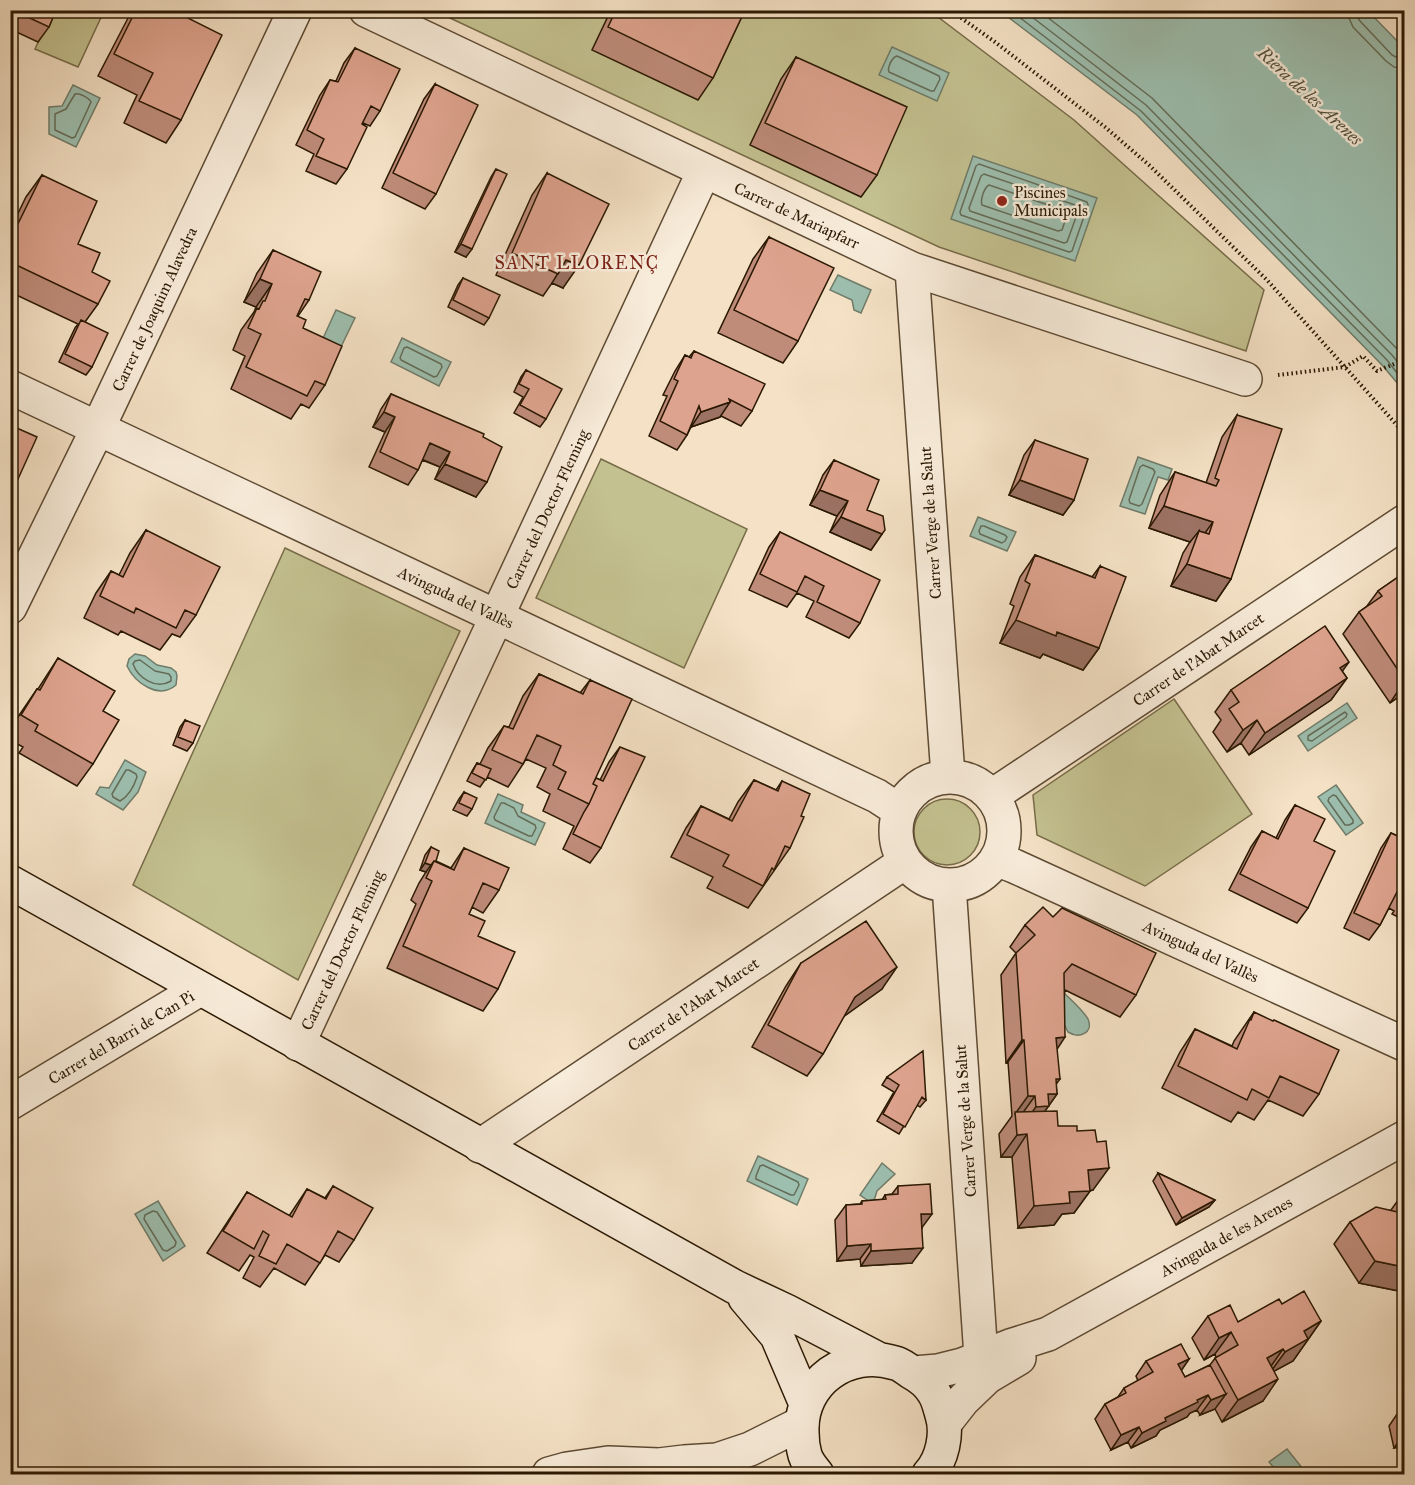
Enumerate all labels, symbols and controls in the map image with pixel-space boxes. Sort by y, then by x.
water label: Riera de les Arenes [1252,41,1367,151]
street label: Carrer de Mariapfarr [731,178,863,253]
place label: Piscines Municipals [1014,183,1088,220]
marker: Piscines Municipals [995,194,1009,208]
street label: Carrer de Joaquim Alavedra [108,224,202,395]
district label: SANT LLORENÇ [494,252,660,274]
street label: Carrer del Doctor Fleming [502,426,594,593]
street label: Carrer Verge de la Salut [916,446,946,600]
street label: Avinguda del Vallès [394,562,517,634]
street label: Carrer de l'Abat Marcet [1129,608,1268,710]
street label: Carrer del Doctor Fleming [297,867,389,1034]
street label: Avinguda del Vallès [1139,916,1262,988]
street label: Carrer de l'Abat Marcet [624,953,763,1055]
street label: Carrer del Barri de Can Pi [45,986,198,1089]
street label: Carrer Verge de la Salut [951,1044,981,1198]
street label: Avinguda de les Arenes [1156,1192,1296,1282]

